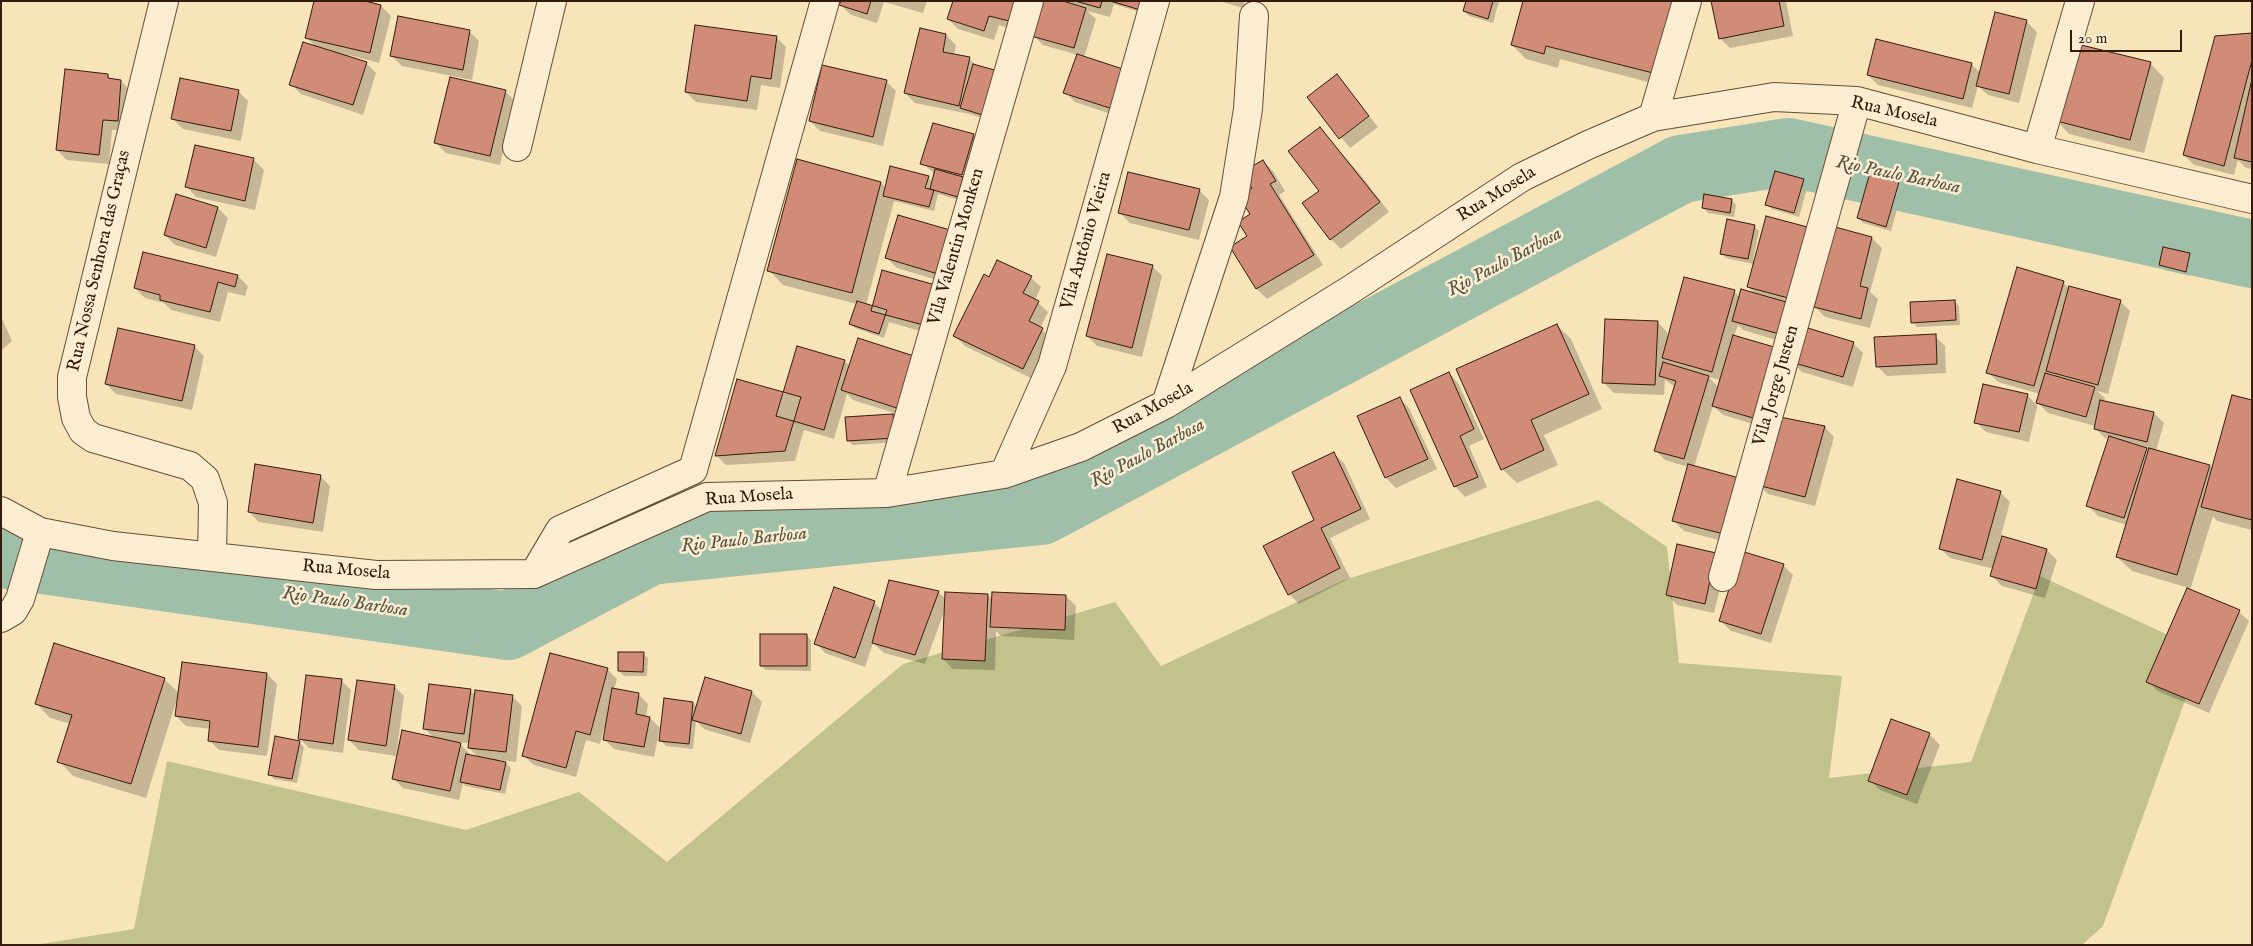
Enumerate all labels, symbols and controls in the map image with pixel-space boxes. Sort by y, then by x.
scale bar [2073,20,2186,52]
text: 20 m [2078,29,2107,48]
street label: Rua Mosela [1849,93,1939,133]
street label: Rua Nossa Senhora das Graças [64,148,136,374]
water label: Rio Paulo Barbosa [1834,152,1962,200]
street label: Rua Mosela [1454,162,1540,228]
street label: Vila Valentin Monken [924,166,990,328]
street label: Vila Antônio Vieira [1057,169,1117,313]
water label: Rio Paulo Barbosa [1444,223,1566,303]
street label: Vila Jorge Justen [1749,323,1805,449]
street label: Rua Mosela [1109,378,1197,440]
water label: Rio Paulo Barbosa [1087,414,1209,494]
street label: Rua Mosela [704,484,794,512]
water label: Rio Paulo Barbosa [680,523,808,559]
street label: Rua Mosela [301,556,391,586]
water label: Rio Paulo Barbosa [281,583,409,623]

